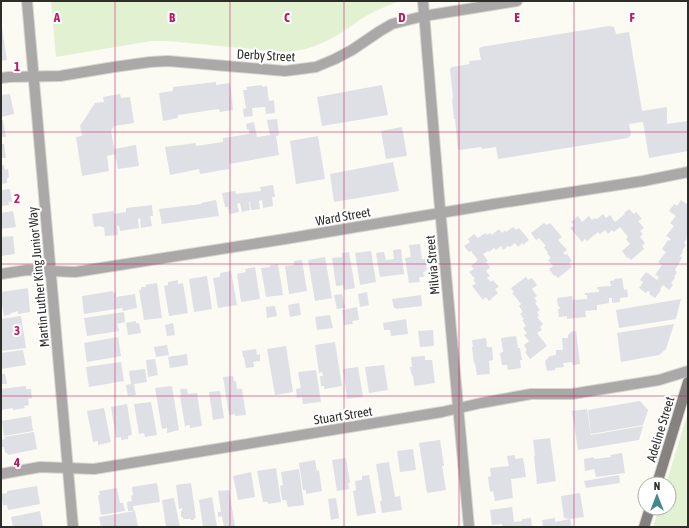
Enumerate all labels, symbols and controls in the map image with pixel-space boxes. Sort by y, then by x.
text: A [53,10,61,25]
text: B [169,10,176,25]
text: C [284,10,290,25]
text: D [398,10,406,25]
text: E [514,10,520,25]
text: F [629,10,635,25]
street label: Derby Street [236,46,296,65]
text: 1 [14,59,20,74]
text: 2 [14,191,20,206]
street label: Ward Street [315,204,372,229]
street label: Martin Luther King Junior Way [25,205,52,348]
street label: Milvia Street [422,234,443,295]
text: 3 [14,323,20,338]
street label: Adeline Street [643,394,678,464]
street label: Stuart Street [313,403,374,428]
text: 4 [13,455,20,470]
north arrow [637,476,677,516]
text: N [654,480,660,492]

